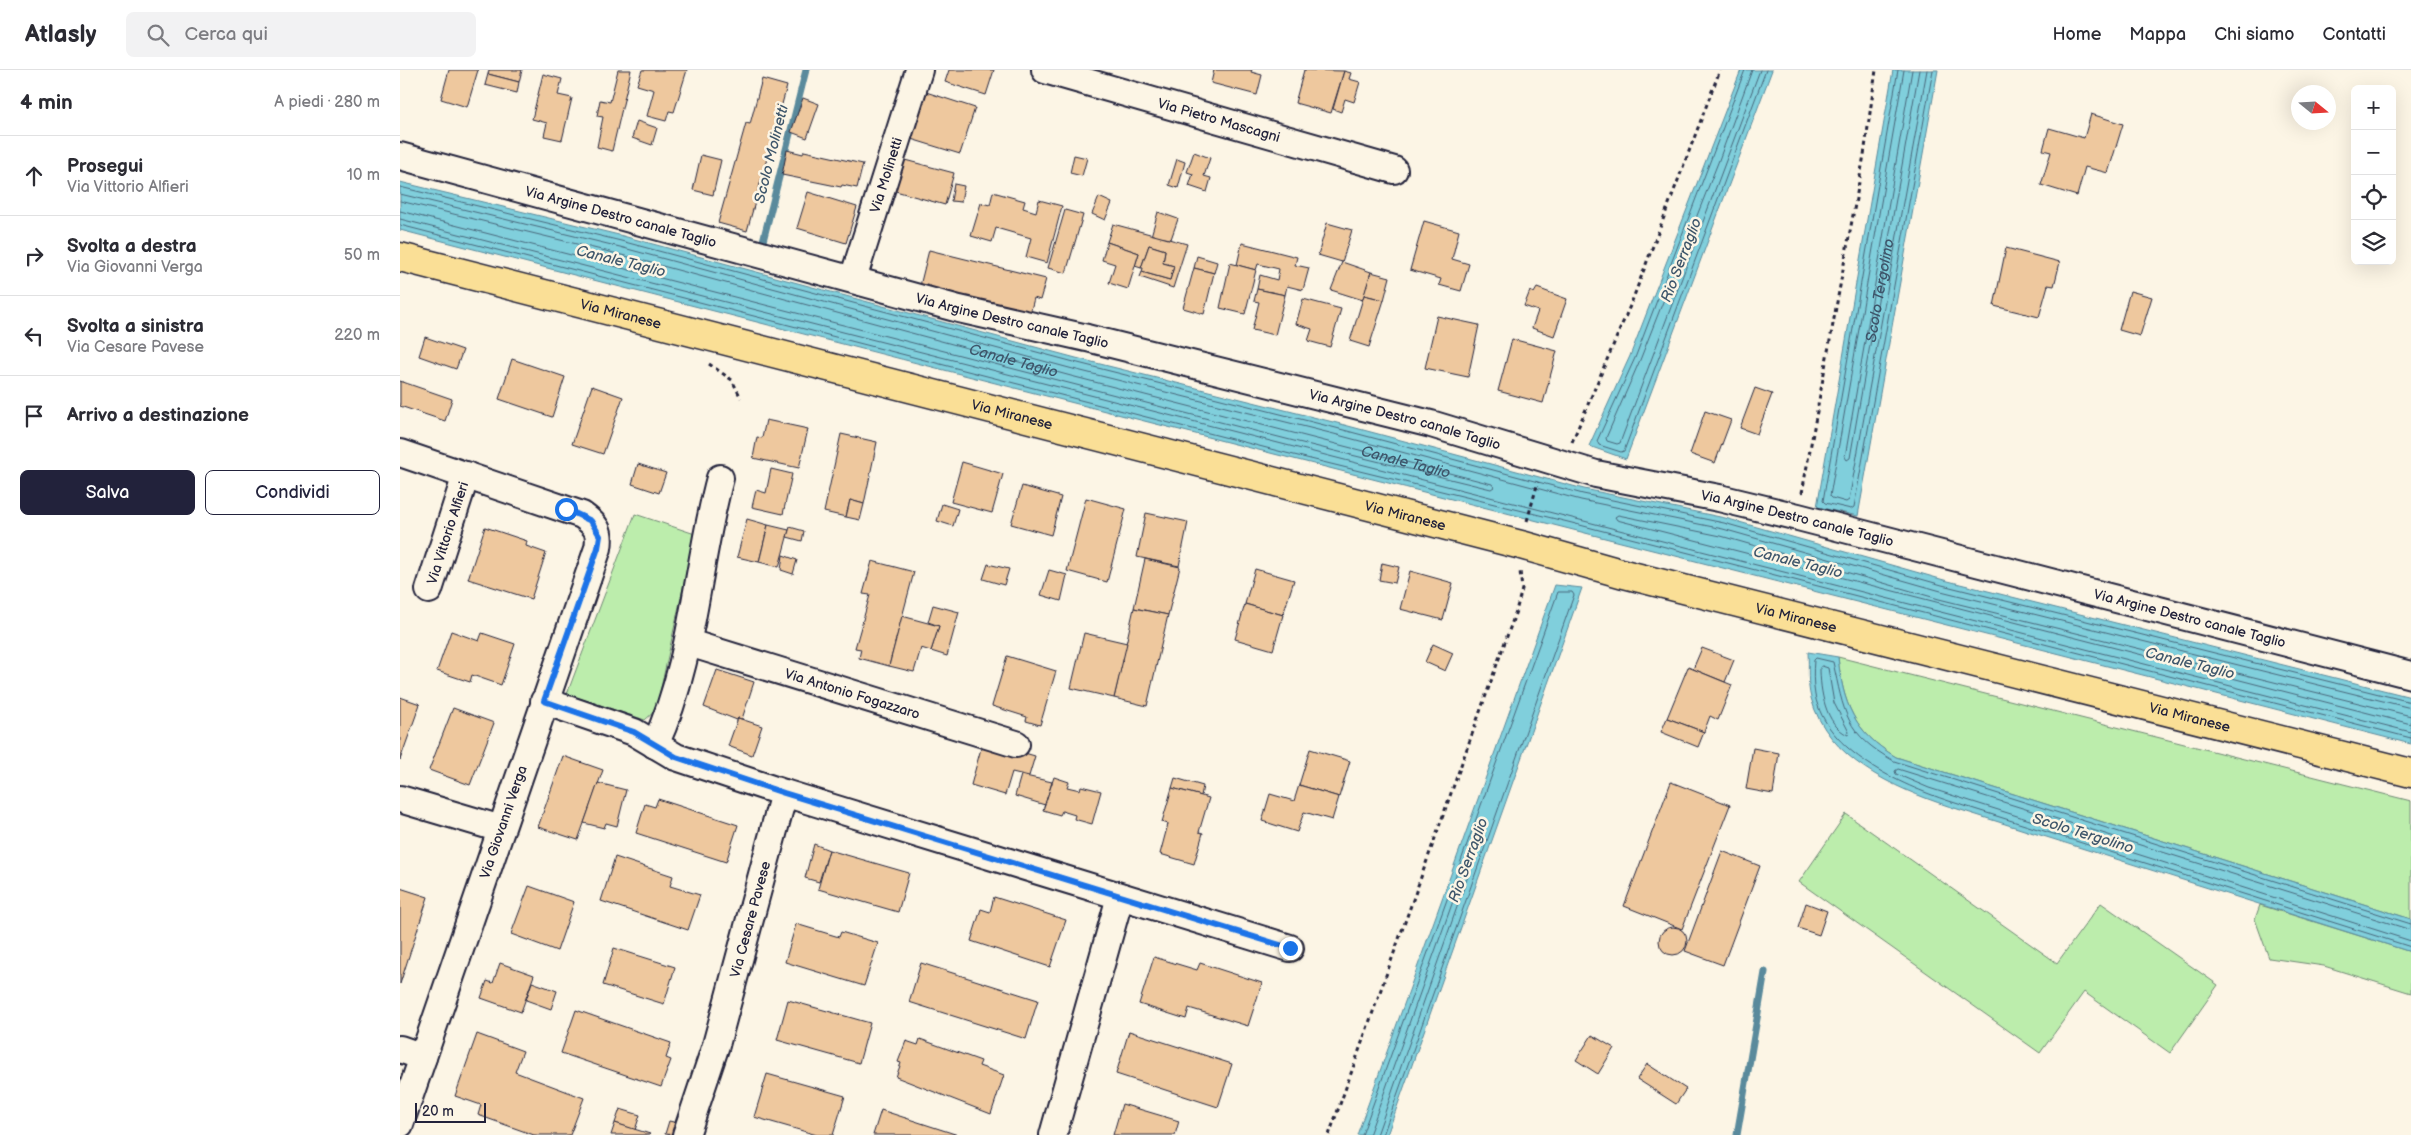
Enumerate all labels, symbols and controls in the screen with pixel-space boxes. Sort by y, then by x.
search box [126,12,476,57]
text: Atlasly [25,20,96,49]
icon: search [144,21,172,49]
text: Cerca qui [184,23,268,46]
text: Home [2052,24,2101,45]
text: Mappa [2129,24,2186,45]
text: Chi siamo [2214,24,2294,45]
text: Contatti [2322,24,2386,45]
north arrow [2291,85,2336,130]
map controls [2351,85,2396,265]
button: + [2351,85,2396,130]
text: 4 min [20,90,73,115]
text: A piedi · 280 m [274,93,380,112]
street label: Via Pietro Mascagni [1156,95,1282,146]
water label: Scolo Molinetti [750,102,793,205]
button: − [2351,130,2396,175]
street label: Via Molinetti [866,135,906,215]
text: Prosegui [67,155,143,178]
icon: ahead [20,162,48,190]
text: 10 m [347,166,380,185]
button: locate [2351,175,2396,220]
text: Via Vittorio Alfieri [67,178,189,197]
street label: Via Argine Destro canale Taglio [523,183,718,251]
water label: Rio Serraglio [1657,215,1706,305]
button: layers [2351,220,2396,265]
text: Svolta a destra [67,235,197,258]
water label: Scolo Tergolino [1862,237,1899,344]
water label: Canale Taglio [574,241,668,282]
icon: right [20,242,48,270]
text: 50 m [344,246,380,265]
text: Via Giovanni Verga [67,258,203,277]
street label: Via Argine Destro canale Taglio [914,290,1110,352]
street label: Via Miranese [578,296,663,333]
text: Svolta a sinistra [67,315,204,338]
icon: left [20,322,48,350]
text: 220 m [334,326,380,345]
text: Via Cesare Pavese [67,338,204,357]
water label: Canale Taglio [967,340,1060,382]
street label: Via Argine Destro canale Taglio [1307,386,1503,454]
street label: Via Miranese [970,396,1054,433]
icon: arrive [20,402,48,430]
text: Arrivo a destinazione [67,404,249,427]
water label: Canale Taglio [1359,442,1452,483]
button: Salva [20,470,195,515]
button: Condividi [205,470,380,515]
street label: Via Vittorio Alfieri [423,480,472,586]
street label: Via Argine Destro canale Taglio [1700,487,1895,550]
street label: Via Miranese [1363,497,1448,534]
route start [555,498,578,521]
water label: Canale Taglio [1751,542,1845,583]
street label: Via Argine Destro canale Taglio [2092,586,2288,651]
street label: Via Miranese [1754,600,1838,636]
water label: Canale Taglio [2143,643,2237,684]
street label: Via Antonio Fogazzaro [782,665,922,723]
street label: Via Miranese [2147,699,2232,736]
street label: Via Giovanni Verga [476,763,531,881]
water label: Scolo Tergolino [2030,809,2136,858]
water label: Rio Serraglio [1444,815,1493,905]
street label: Via Cesare Pavese [727,859,774,980]
route end [1279,937,1302,960]
scale bar [415,1100,486,1123]
text: 20 m [422,1103,454,1120]

